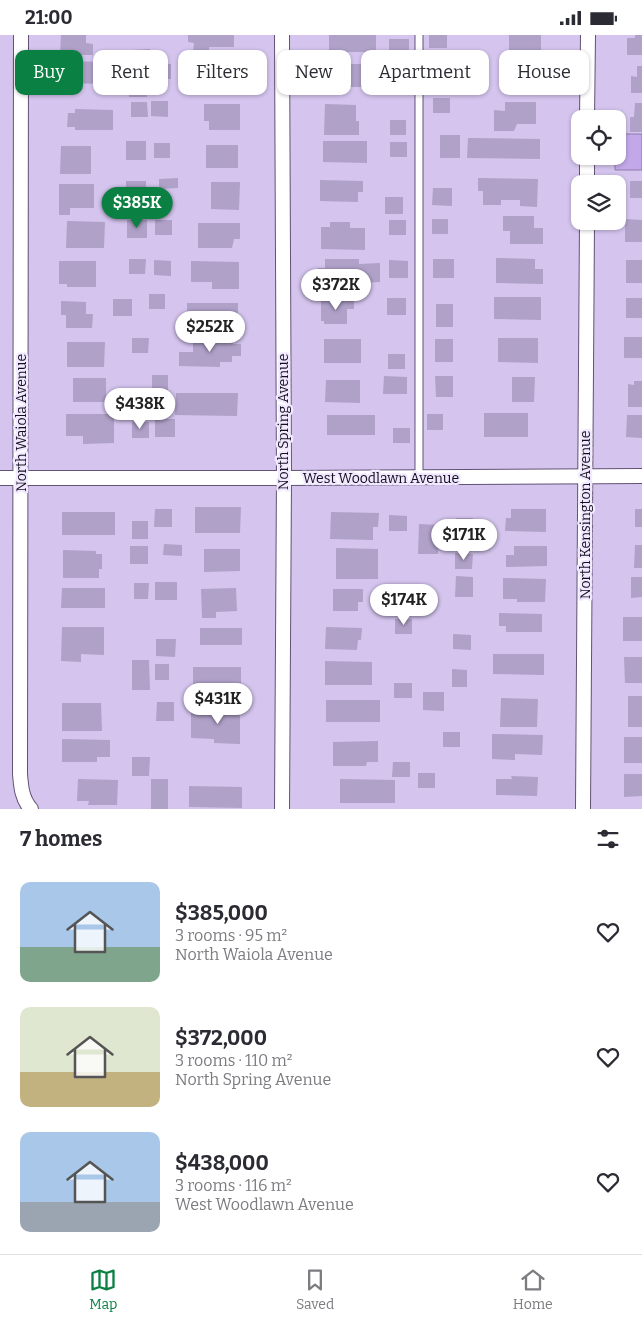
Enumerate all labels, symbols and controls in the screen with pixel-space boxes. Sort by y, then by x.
text: 21:00 [25,6,72,29]
chip: Buy [15,50,83,95]
chip: Rent [93,50,168,95]
chip: Filters [178,50,267,95]
chip: New [277,50,351,95]
chip: Apartment [361,50,489,95]
chip: House [499,50,589,95]
map controls [571,110,626,230]
button: locate [571,110,626,165]
button: layers [571,175,626,230]
pin: $385K [102,187,172,229]
text: $385K [113,193,161,212]
pin: $372K [301,269,371,311]
text: $372K [312,275,360,294]
pin: $252K [175,311,245,353]
text: $252K [186,317,234,336]
street label: North Waiola Avenue [13,354,30,492]
street label: North Spring Avenue [275,354,292,490]
pin: $438K [105,387,175,430]
text: $438K [115,394,165,413]
street label: North Kensington Avenue [577,431,594,599]
street label: West Woodlawn Avenue [303,470,459,487]
pin: $171K [429,519,499,561]
text: $171K [442,525,486,544]
pin: $174K [369,583,439,626]
text: $174K [381,590,427,609]
pin: $431K [183,683,253,725]
text: $431K [194,689,242,708]
icon: filters [594,825,622,853]
text: 7 homes [20,826,102,852]
text: $385,000 [175,900,268,926]
icon: home [60,902,120,962]
icon: heart [594,918,622,946]
text: 3 rooms · 95 m² [175,926,287,945]
text: North Waiola Avenue [175,945,333,964]
text: $372,000 [175,1025,267,1051]
icon: home [60,1027,120,1087]
icon: heart [594,1043,622,1071]
text: 3 rooms · 110 m² [175,1051,293,1070]
text: North Spring Avenue [175,1070,331,1089]
text: $438,000 [175,1150,269,1176]
icon: home [60,1152,120,1212]
icon: heart [594,1168,622,1196]
text: 3 rooms · 116 m² [175,1176,292,1195]
text: West Woodlawn Avenue [175,1195,354,1214]
tab: Map [89,1266,117,1313]
tab: Saved [296,1266,334,1313]
tab: Home [513,1266,553,1313]

